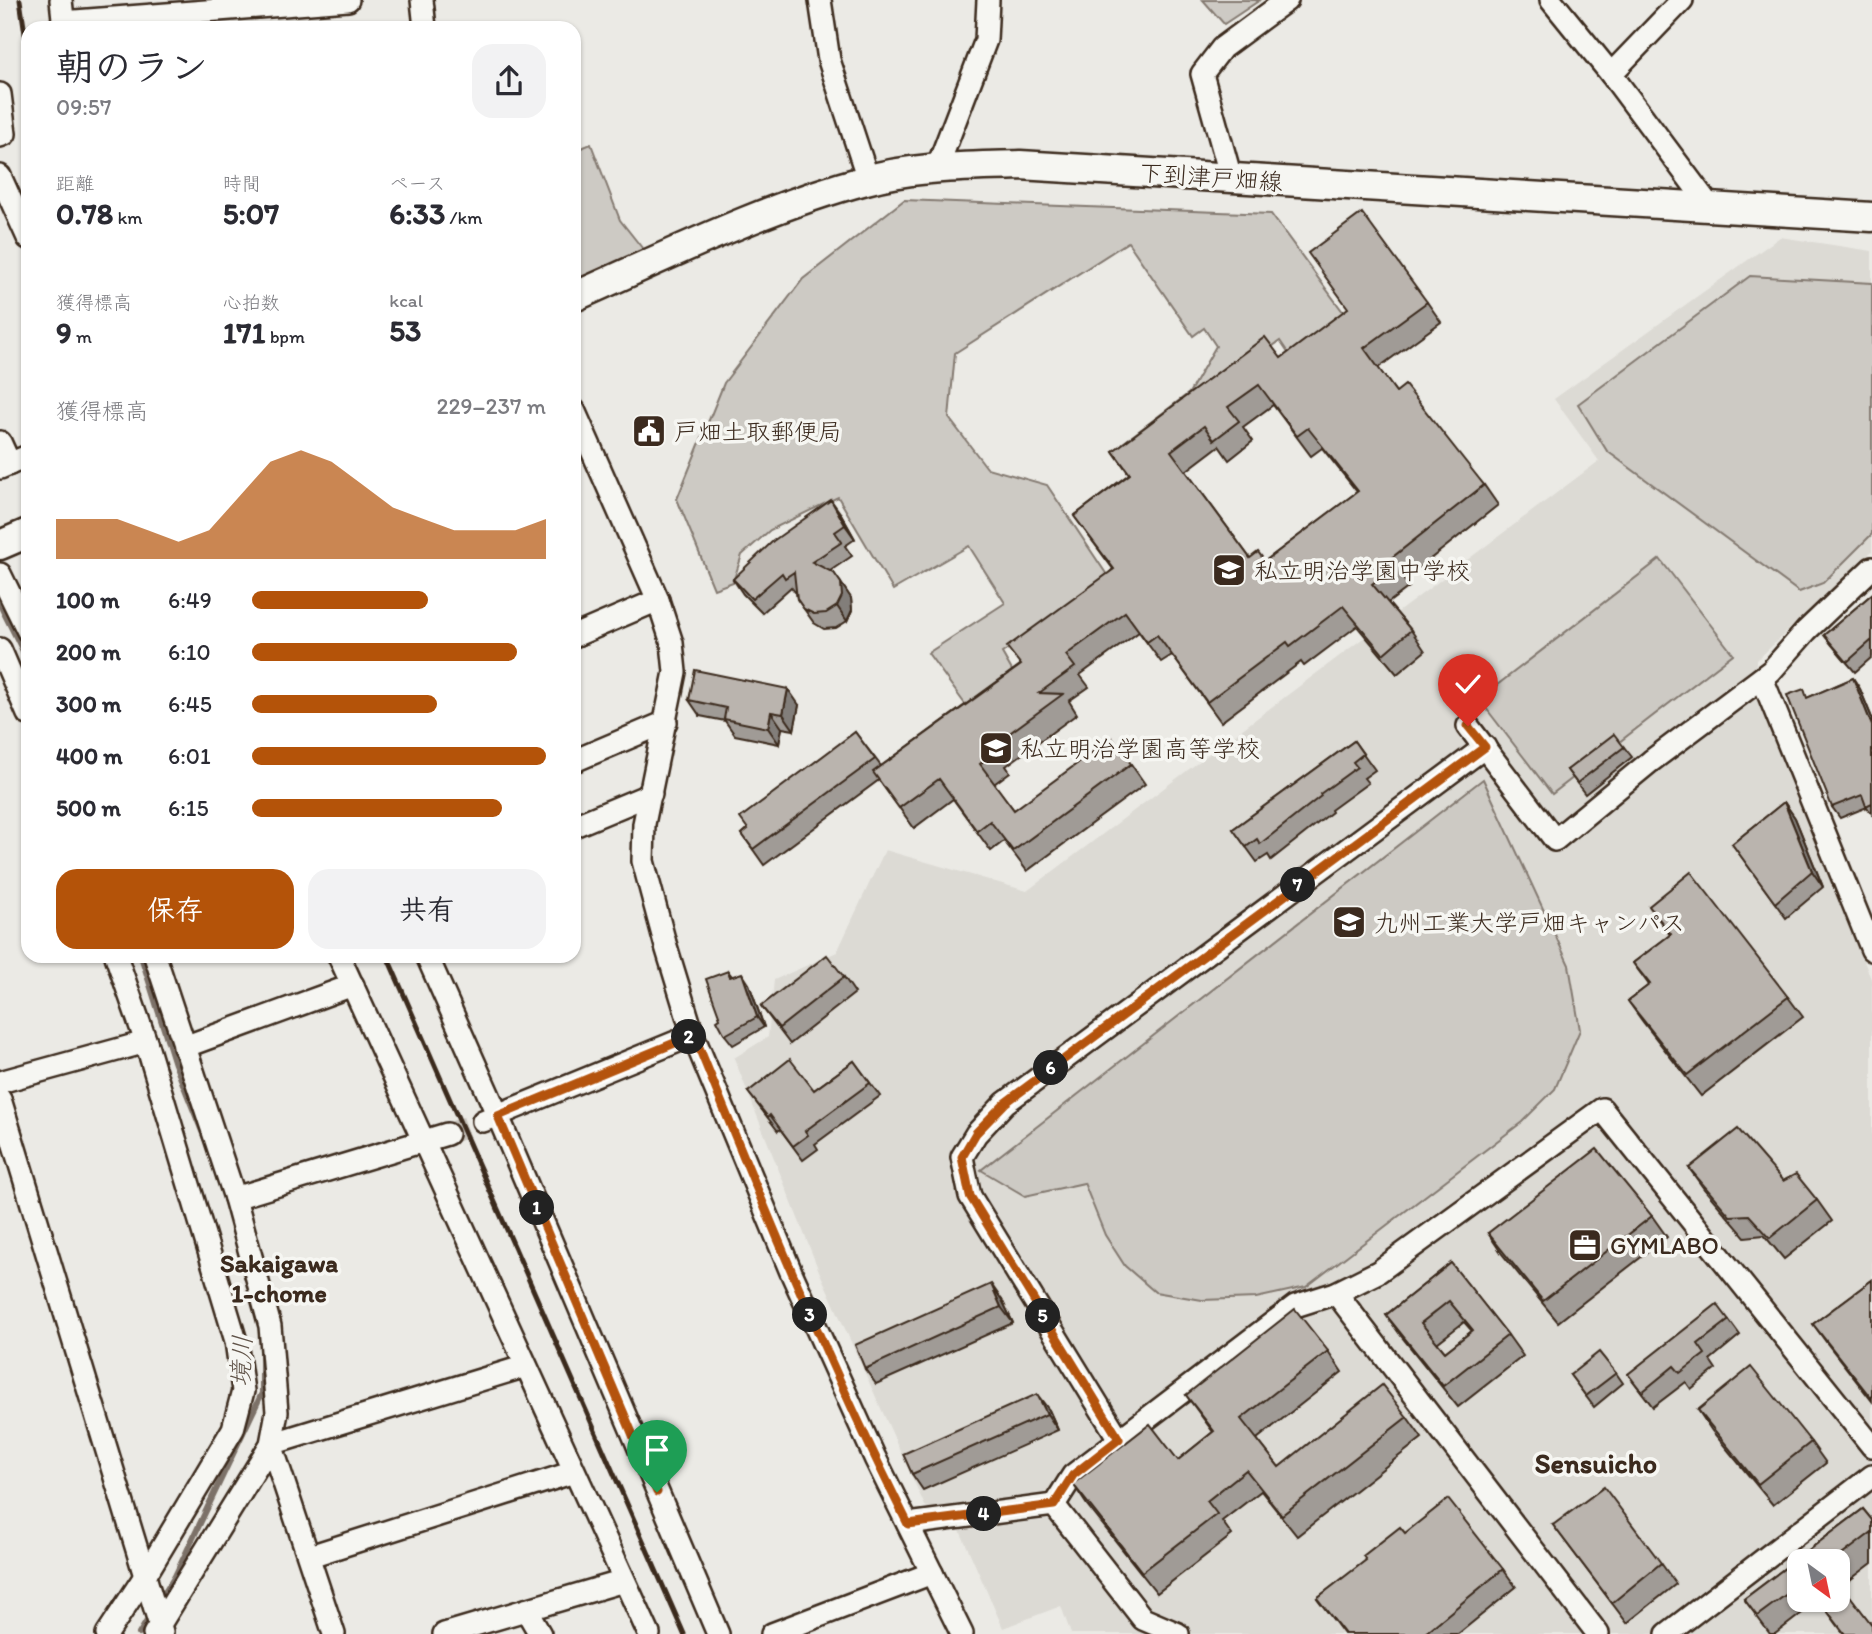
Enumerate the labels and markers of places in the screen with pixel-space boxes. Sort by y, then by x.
public building icon: 戸畑土取郵便局 [630,412,668,450]
place label: 戸畑土取郵便局 [674,417,842,446]
school or university icon: 私立明治学園中学校 [1210,551,1248,589]
place label: 私立明治学園中学校 [1254,556,1470,585]
pin [1438,654,1498,726]
school or university icon: 私立明治学園高等学校 [977,729,1015,767]
place label: 私立明治学園高等学校 [1020,734,1260,763]
pin: 7 [1280,868,1316,903]
school or university icon: 九州工業大学戸畑キャンパス [1330,903,1368,941]
place label: 九州工業大学戸畑キャンパス [1374,908,1685,937]
pin: 2 [672,1020,706,1054]
pin: 6 [1034,1050,1068,1086]
pin: 1 [520,1190,554,1226]
office icon: GYMLABO [1566,1226,1604,1264]
place label: GYMLABO [1610,1231,1719,1260]
pin: 3 [792,1298,828,1332]
pin: 5 [1026,1298,1060,1334]
pin [627,1420,687,1492]
pin: 4 [967,1496,1002,1532]

